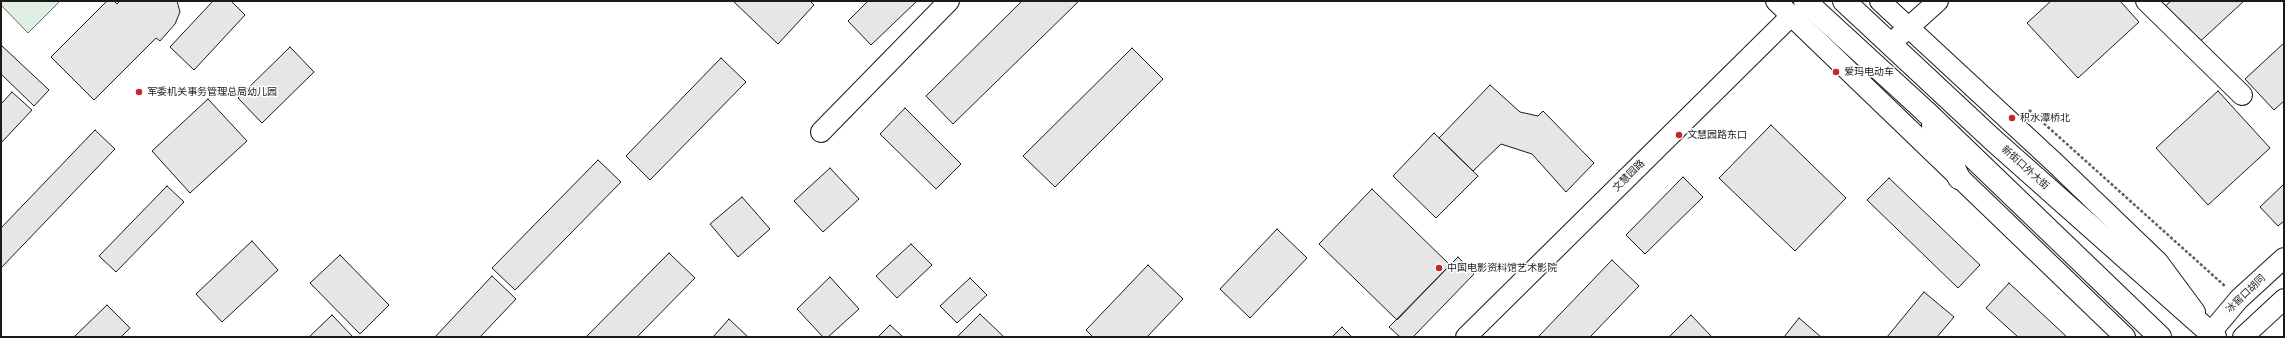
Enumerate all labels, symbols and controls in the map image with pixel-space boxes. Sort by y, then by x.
place label: 爱玛电动车 [1844,66,1894,78]
marker: 爱玛电动车 [1831,67,1841,77]
place label: 军委机关事务管理总局幼儿园 [147,86,277,98]
marker: 军委机关事务管理总局幼儿园 [134,87,144,97]
place label: 积水潭桥北 [2020,112,2070,124]
marker: 积水潭桥北 [2007,113,2017,123]
place label: 文慧园路东口 [1687,129,1747,141]
marker: 文慧园路东口 [1674,130,1684,140]
street label: 新街口外大街 [1999,143,2051,193]
street label: 文慧园路 [1611,158,1647,194]
place label: 中国电影资料馆艺术影院 [1447,262,1557,274]
marker: 中国电影资料馆艺术影院 [1434,263,1444,273]
street label: 冰窖口胡同 [2224,272,2268,316]

